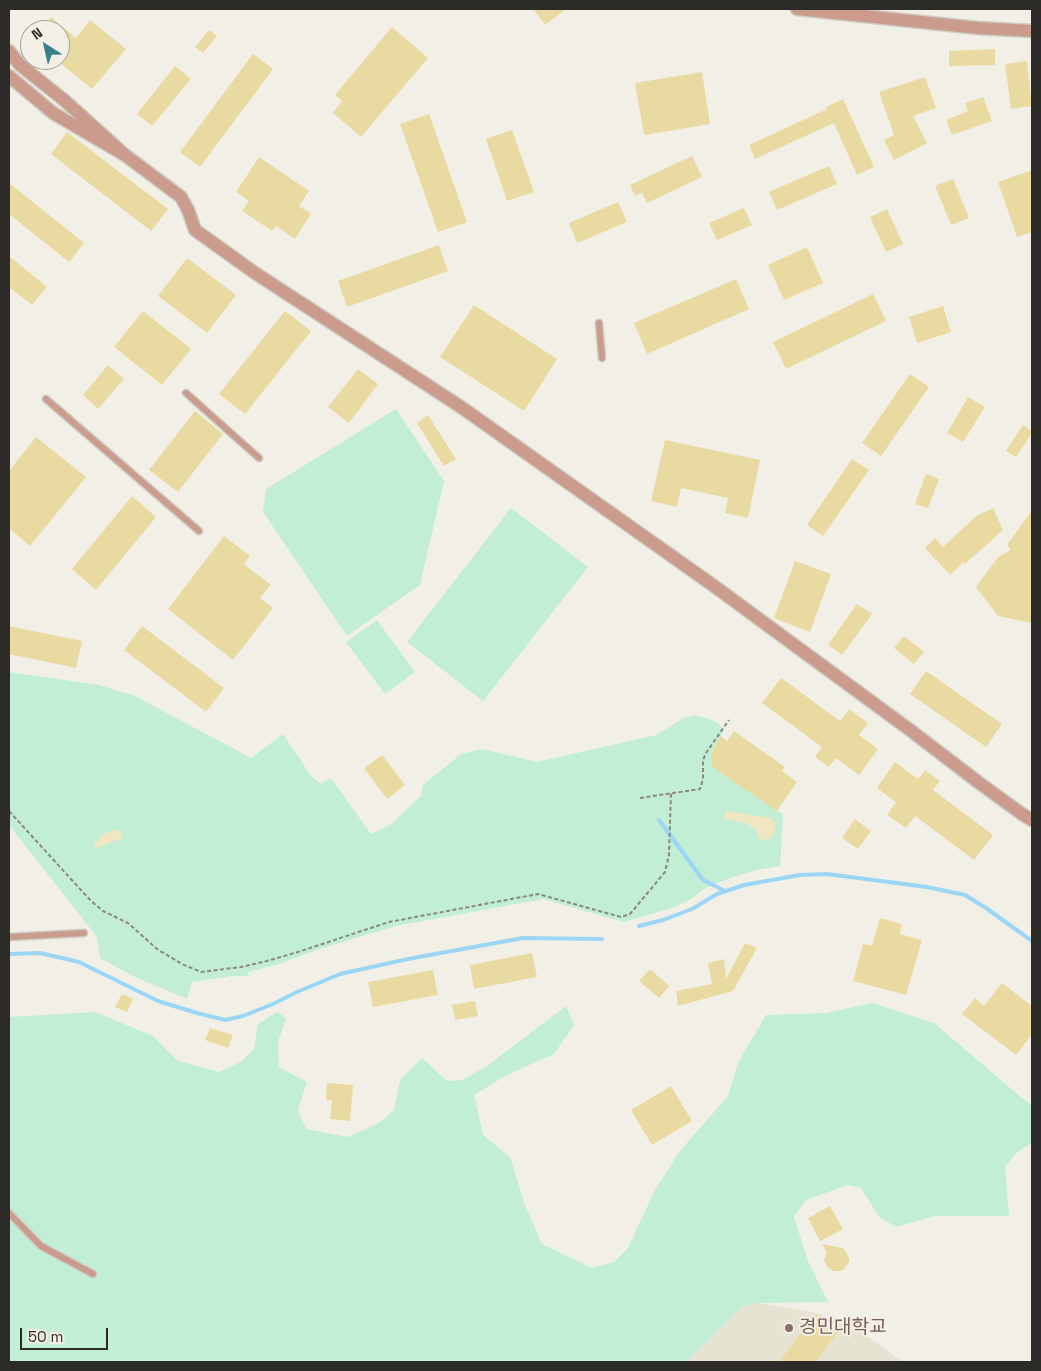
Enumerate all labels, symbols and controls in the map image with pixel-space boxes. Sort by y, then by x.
north arrow [20,20,70,70]
text: N [28,23,46,44]
place label: 경민대학교 [799,1317,886,1339]
scale bar [22,1318,110,1350]
marker: 경민대학교 [783,1322,795,1334]
text: 50 m [28,1327,63,1346]

